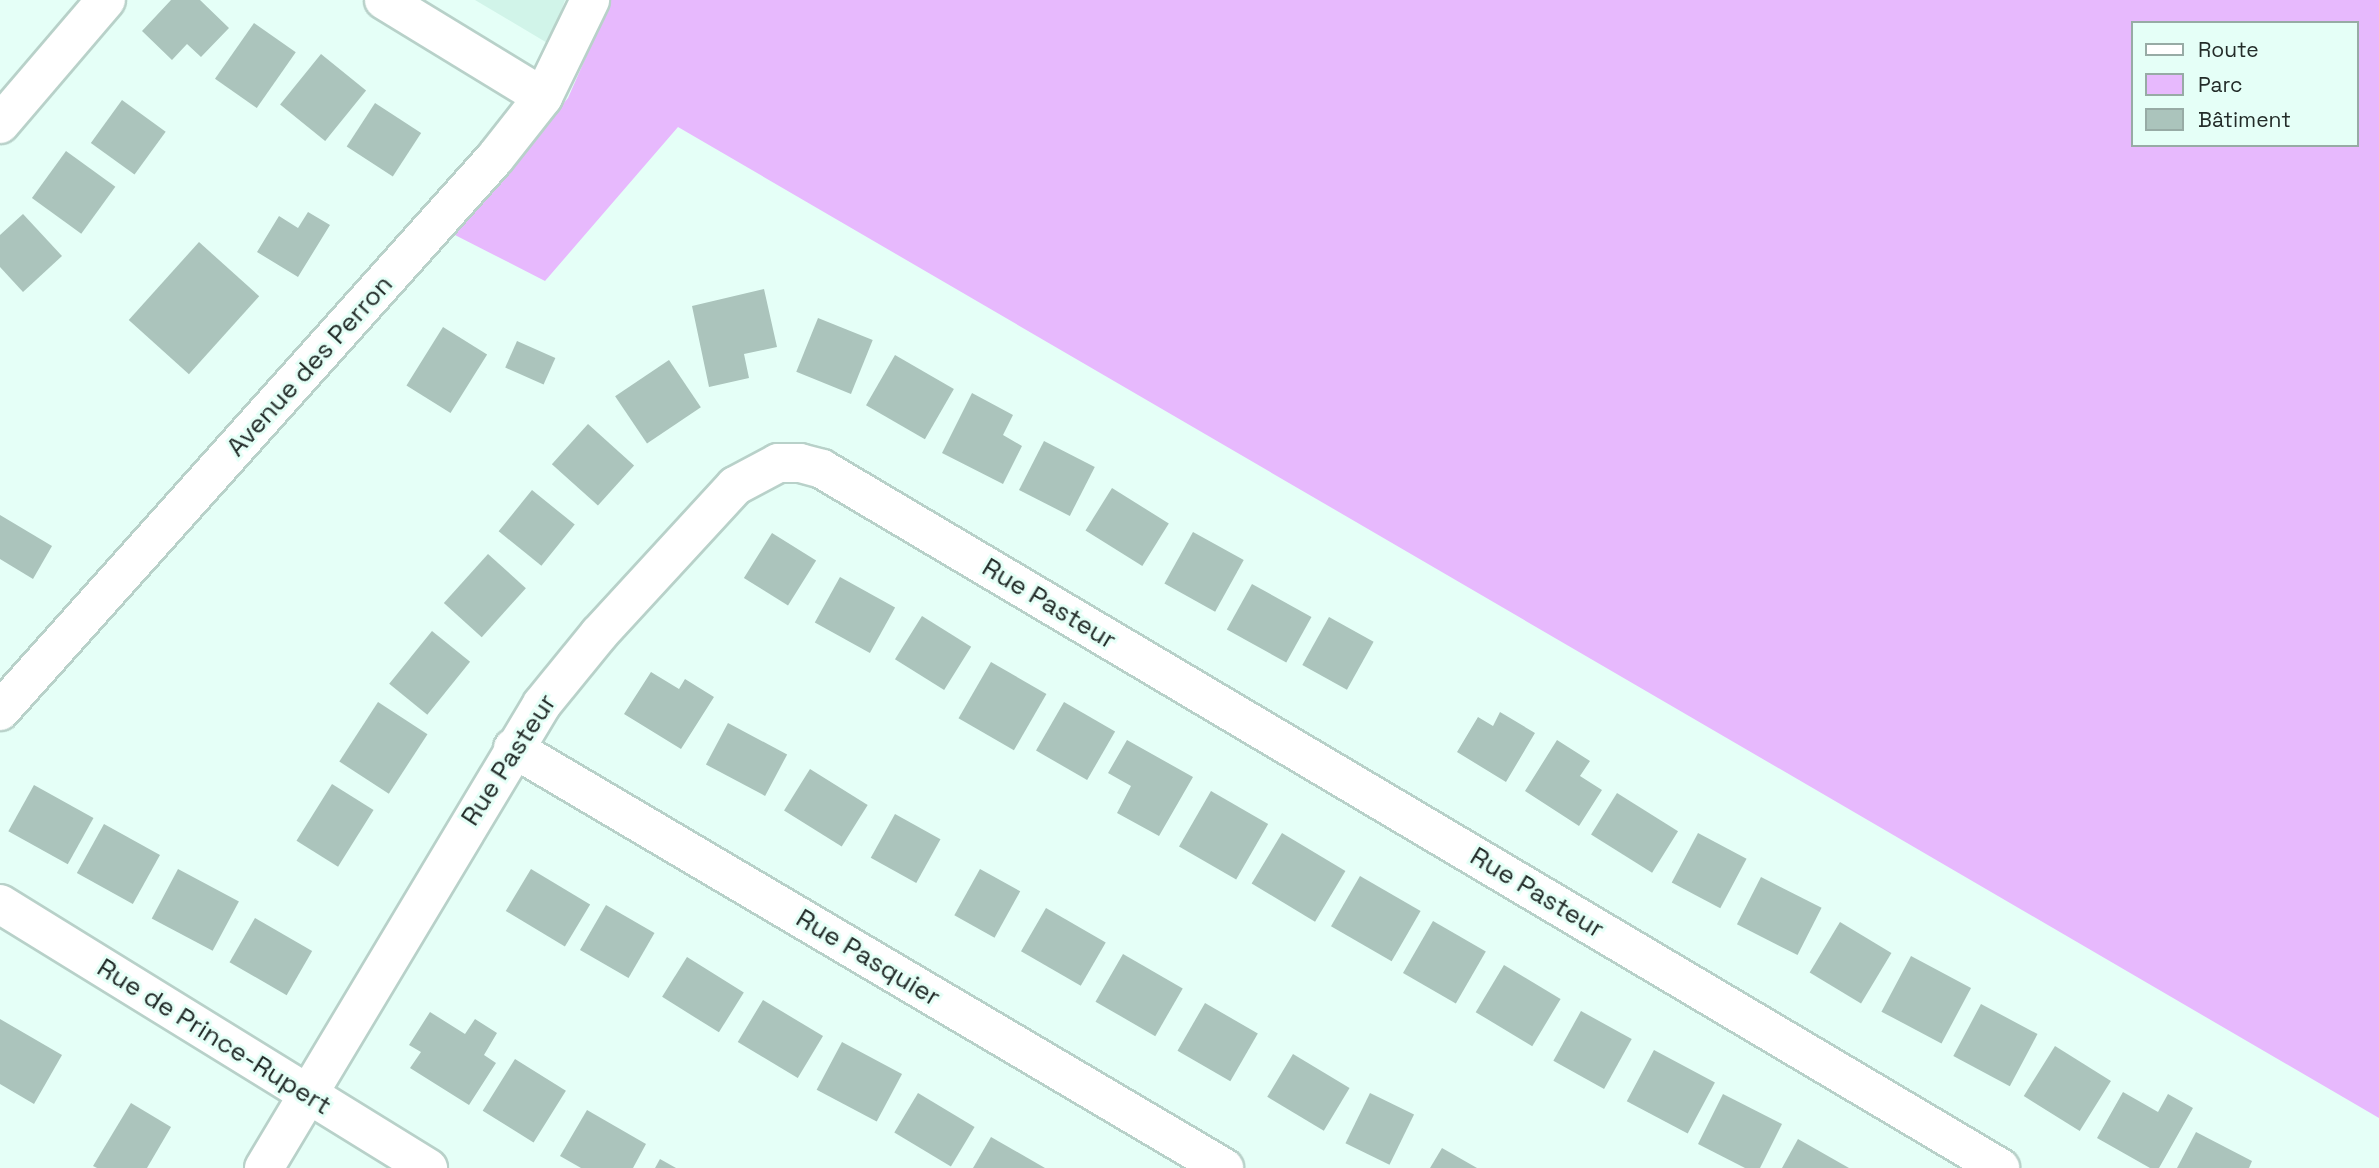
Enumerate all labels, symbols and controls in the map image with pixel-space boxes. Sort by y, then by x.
legend [2130,21,2358,147]
text: Route [2198,36,2259,63]
text: Parc [2198,71,2243,98]
text: Bâtiment [2198,106,2291,133]
street label: Avenue des Perron [221,269,399,463]
street label: Rue Pasteur [976,552,1122,656]
street label: Rue Pasteur [455,688,563,832]
street label: Rue Pasteur [1464,841,1610,945]
street label: Rue Pasquier [790,903,946,1013]
street label: Rue de Prince-Rupert [91,952,337,1122]

